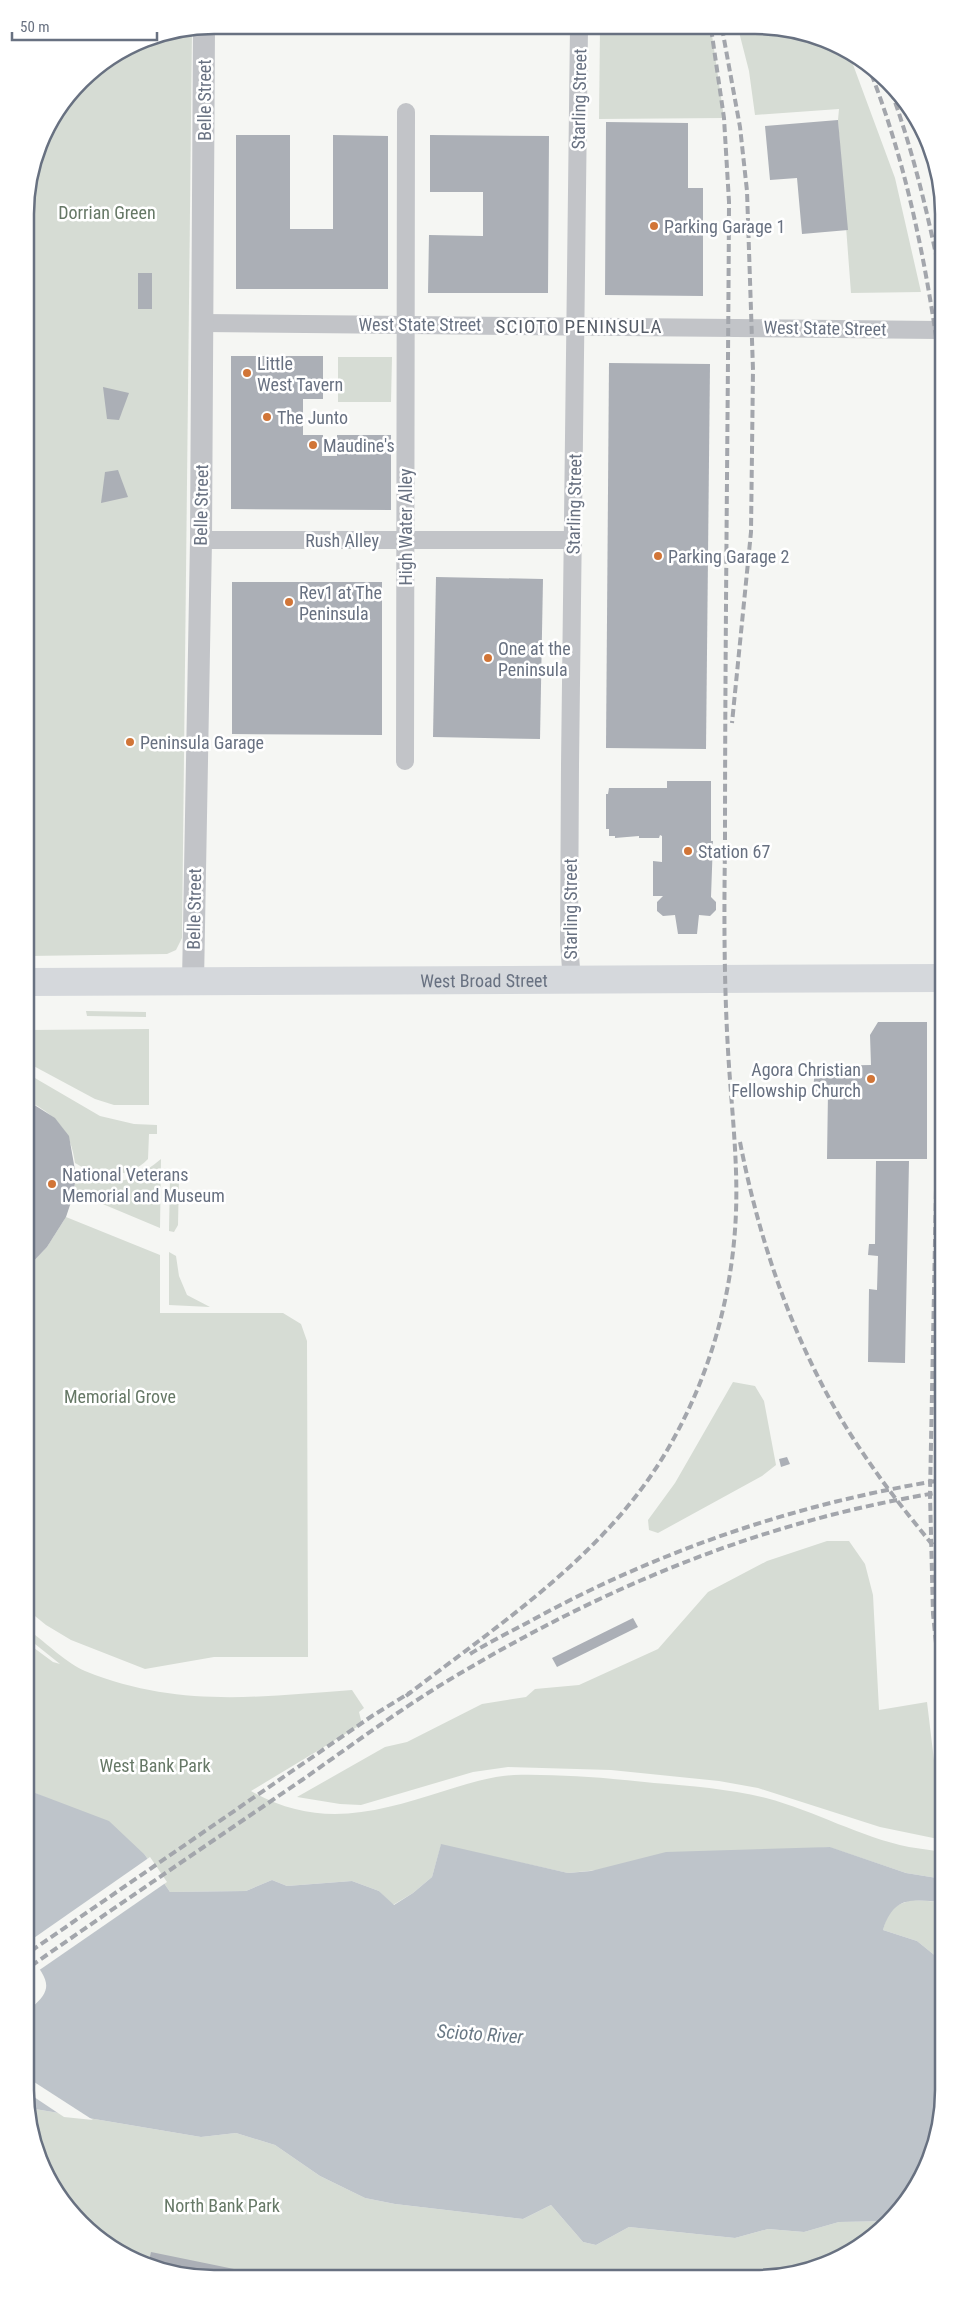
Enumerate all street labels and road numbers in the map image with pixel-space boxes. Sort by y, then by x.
street label: Starling Street [568,48,590,150]
street label: Belle Street [194,59,215,141]
street label: West State Street [359,314,481,335]
street label: West State Street [763,316,887,340]
street label: Starling Street [563,453,585,555]
street label: Belle Street [190,464,212,546]
street label: High Water Alley [395,468,416,585]
street label: Rush Alley [305,530,379,551]
street label: Starling Street [560,859,581,959]
street label: Belle Street [183,868,205,950]
street label: West Broad Street [420,969,548,991]

